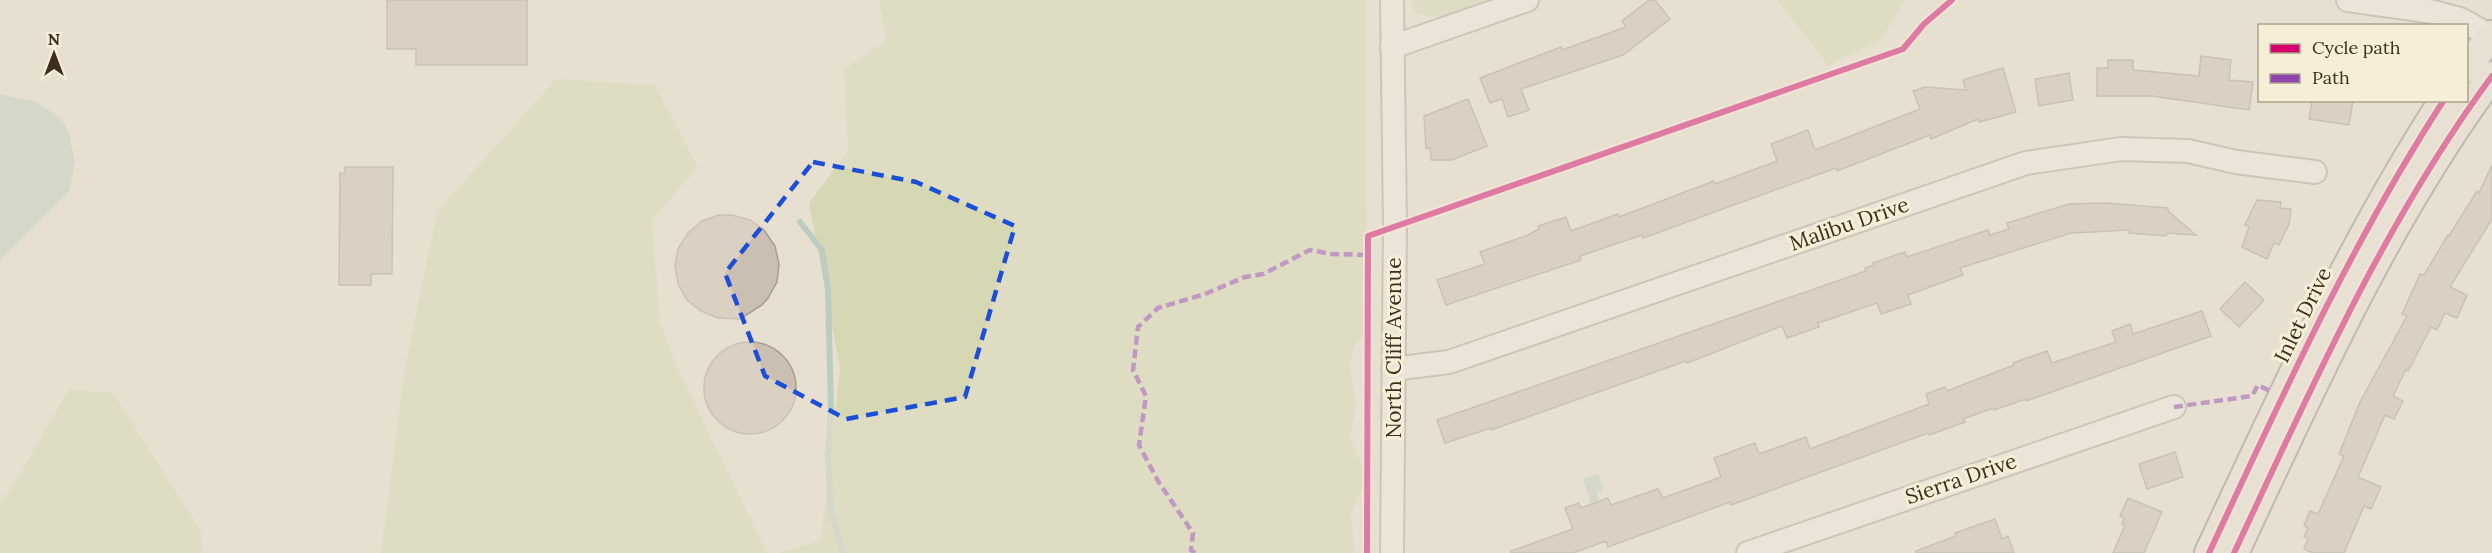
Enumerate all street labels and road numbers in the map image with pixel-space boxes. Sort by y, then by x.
street label: Malibu Drive [1786,190,1912,257]
street label: North Cliff Avenue [1380,257,1407,439]
street label: Inlet Drive [2268,263,2337,367]
street label: Sierra Drive [1902,447,2020,510]

